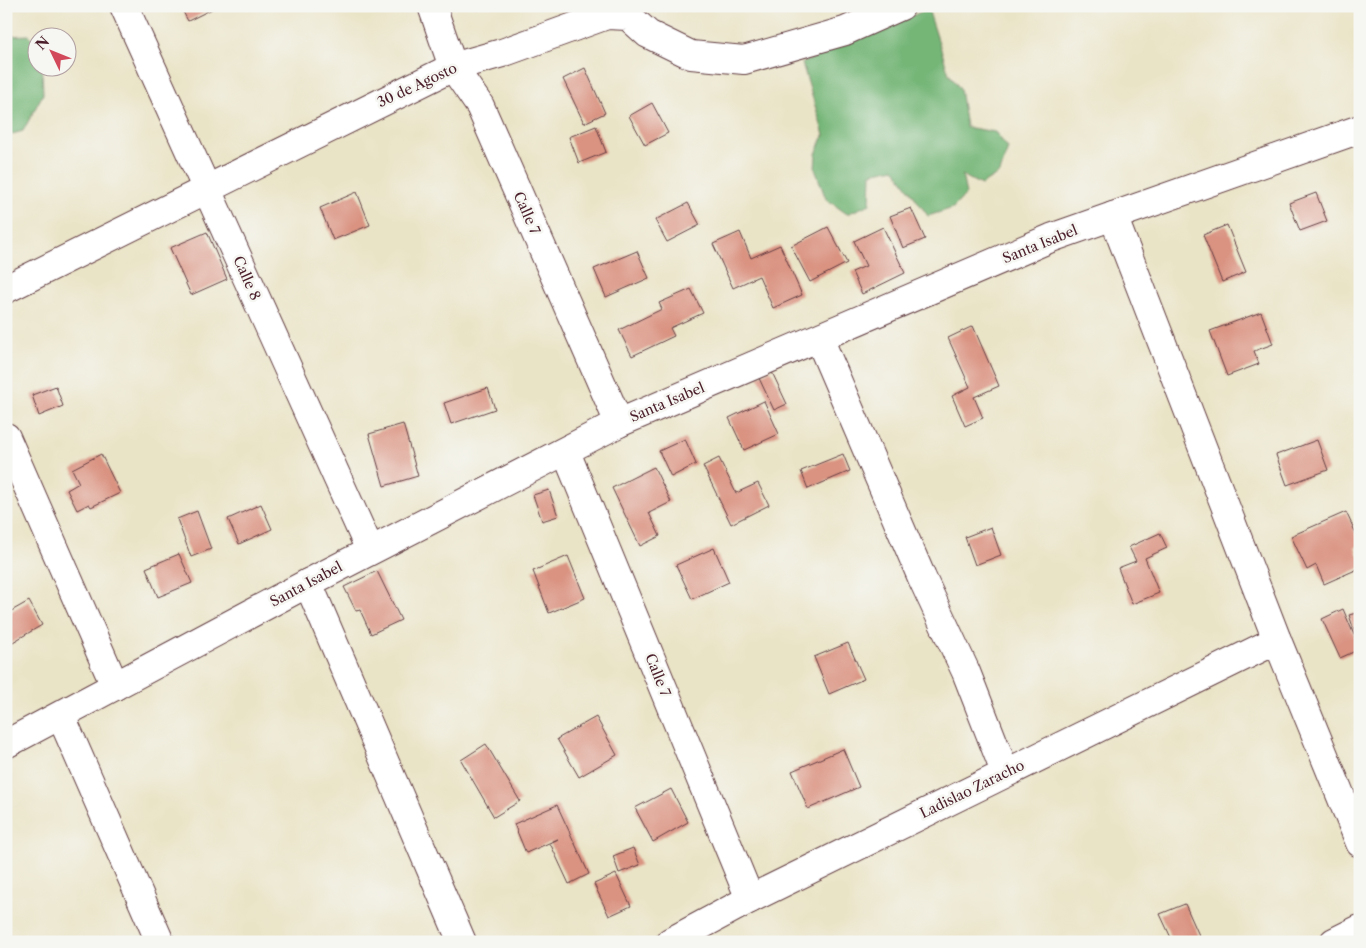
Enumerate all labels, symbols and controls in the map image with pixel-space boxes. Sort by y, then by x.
north arrow [28,28,78,78]
text: N [32,33,53,54]
street label: 30 de Agosto [374,59,460,111]
street label: Calle 7 [510,189,544,237]
street label: Santa Isabel [1000,221,1080,267]
street label: Calle 8 [229,253,265,303]
street label: Santa Isabel [627,378,707,426]
street label: Santa Isabel [267,557,345,611]
street label: Calle 7 [641,651,675,699]
street label: Ladislao Zaracho [917,756,1027,822]

